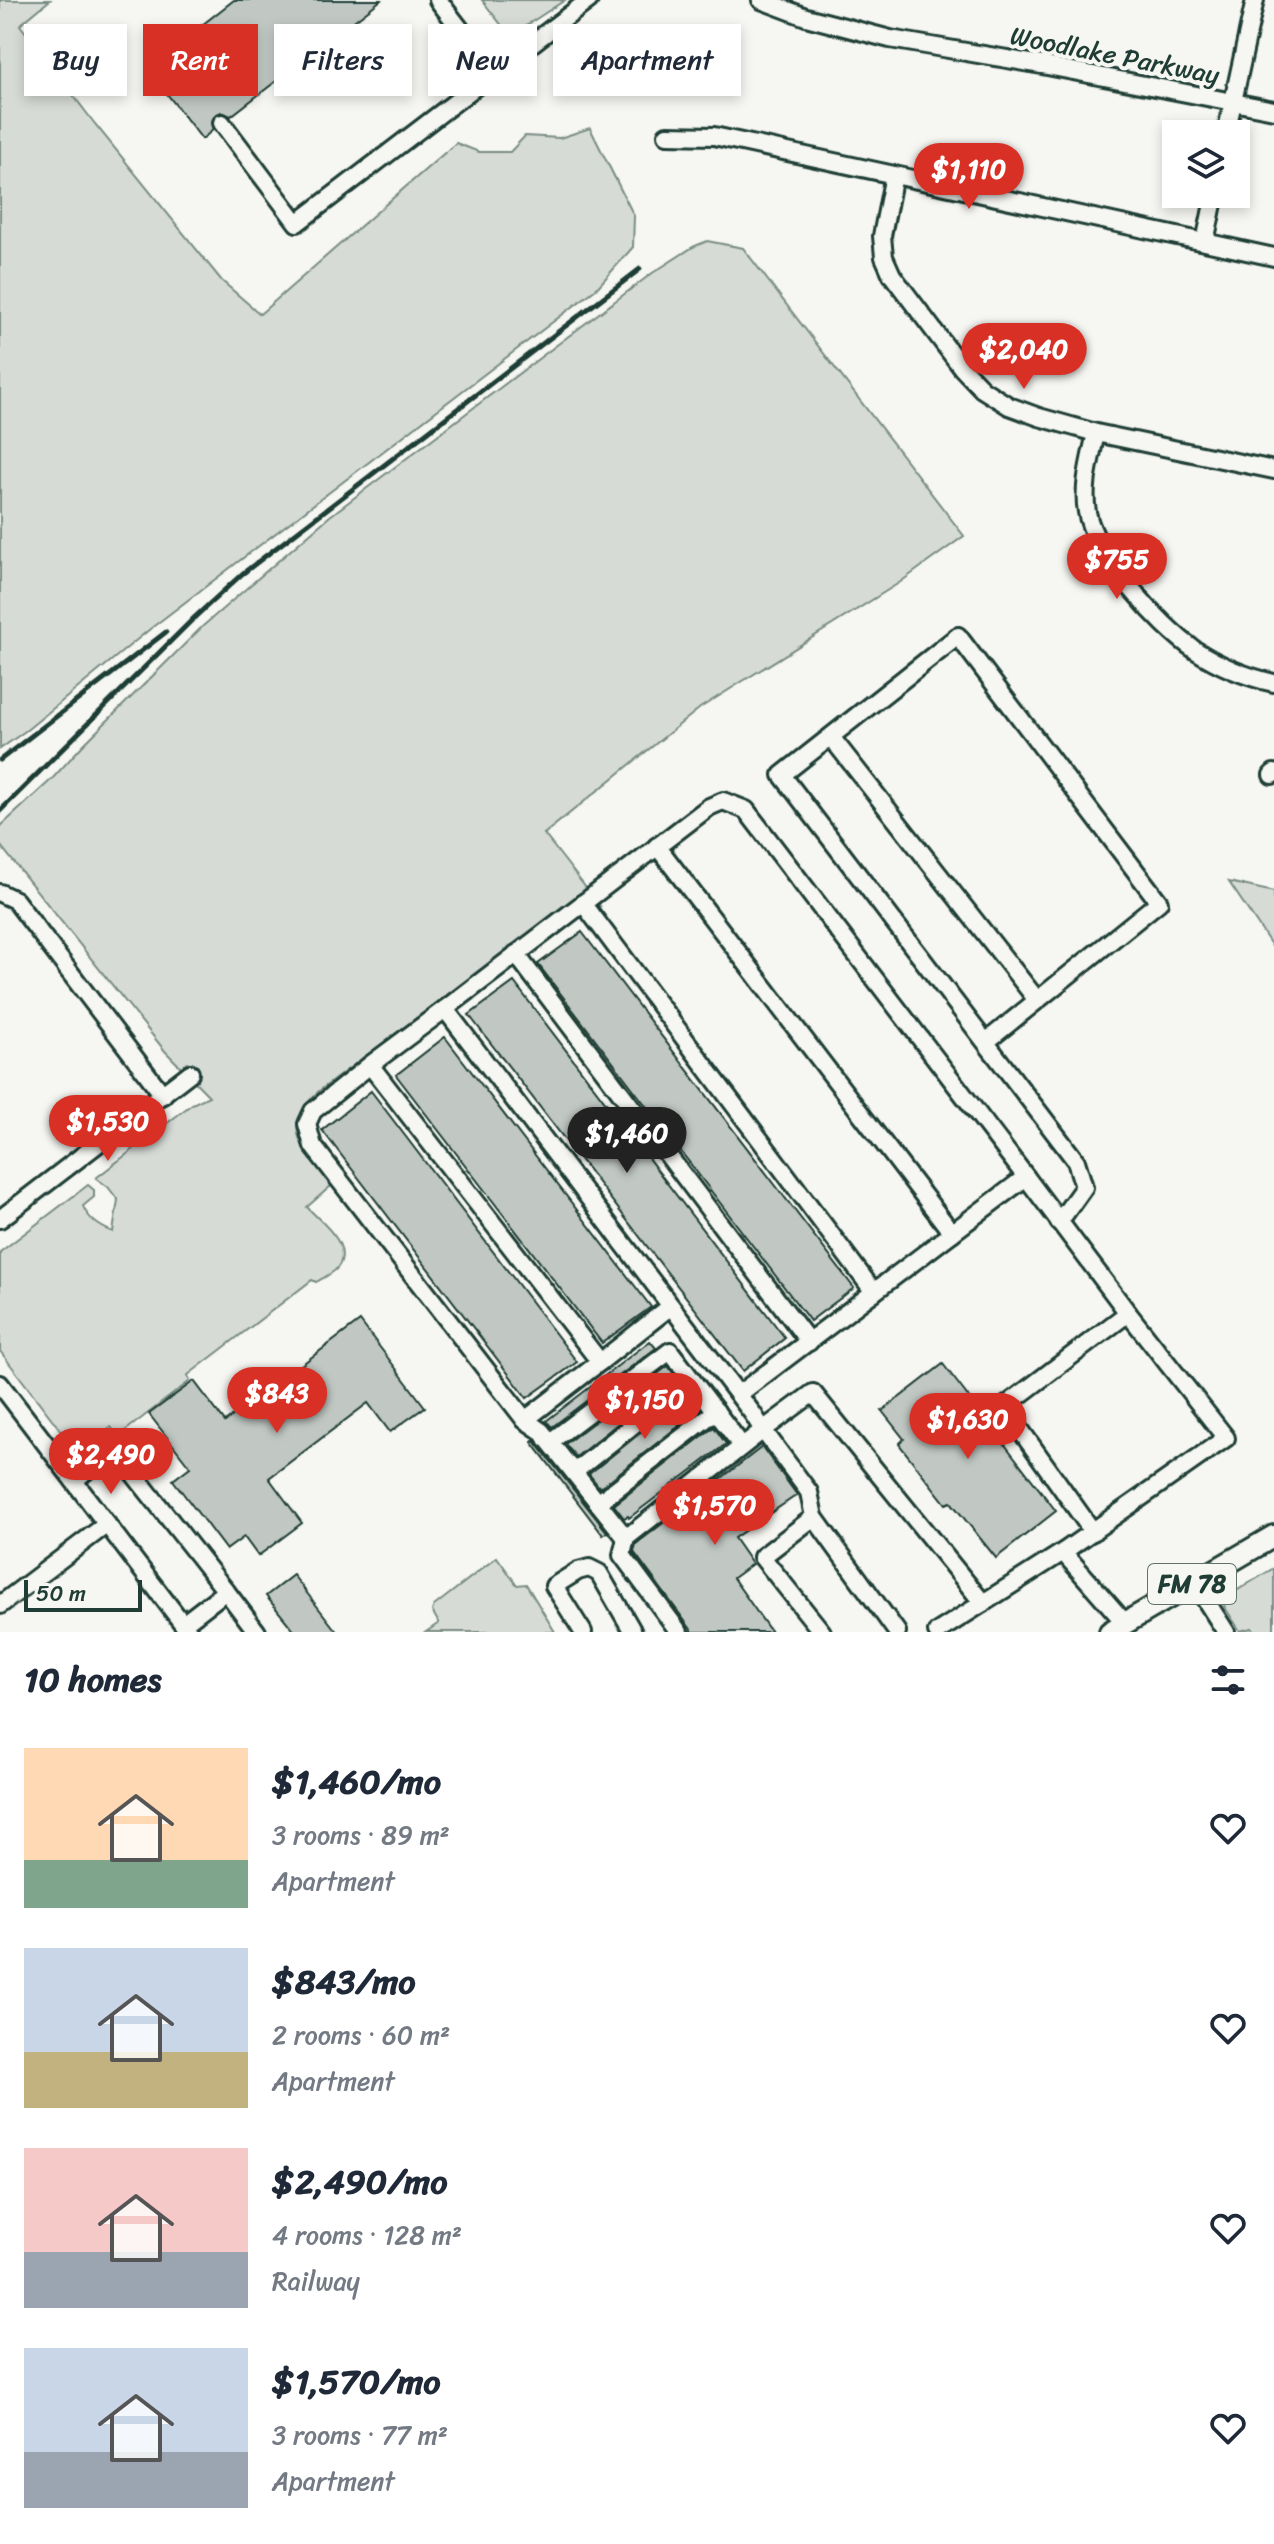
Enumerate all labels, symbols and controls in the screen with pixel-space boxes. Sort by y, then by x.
street label: Woodlake Parkway [1006,12,1224,98]
chip: Buy [24,24,127,96]
chip: Rent [143,24,258,96]
chip: Filters [274,24,412,96]
chip: New [428,24,537,96]
chip: Apartment [553,24,741,96]
map controls [1162,120,1250,208]
button: layers [1162,120,1250,208]
pin: $1,110 [904,143,1034,211]
text: $1,110 [932,146,1006,192]
pin: $2,040 [959,323,1089,391]
text: $2,040 [980,326,1068,372]
pin: $755 [1070,533,1164,601]
text: $755 [1085,536,1149,582]
pin: $1,530 [43,1095,173,1163]
text: $1,530 [67,1098,149,1144]
pin: $1,460 [562,1107,692,1175]
text: $1,460 [585,1110,669,1156]
pin: $843 [230,1367,324,1435]
text: $843 [245,1370,309,1416]
pin: $1,150 [580,1373,710,1441]
text: $1,150 [605,1376,685,1422]
pin: $1,630 [903,1393,1033,1461]
text: $1,630 [927,1396,1009,1442]
pin: $2,490 [46,1428,176,1496]
text: $2,490 [67,1431,155,1477]
pin: $1,570 [650,1479,780,1547]
text: $1,570 [674,1482,756,1528]
road number: FM 78 [1148,1564,1236,1604]
text: 50 m [36,1574,86,1613]
scale bar [24,1576,142,1612]
text: 10 homes [24,1650,162,1710]
icon: filters [1206,1658,1250,1702]
text: $1,460/mo [272,1752,441,1812]
icon: home [88,1780,184,1876]
icon: heart [1206,1806,1250,1850]
text: 3 rooms · 89 m² [272,1812,450,1858]
text: Apartment [272,1858,395,1904]
text: $843/mo [272,1952,416,2012]
icon: home [88,1980,184,2076]
icon: heart [1206,2006,1250,2050]
text: 2 rooms · 60 m² [272,2012,450,2058]
text: Apartment [272,2058,395,2104]
text: $2,490/mo [272,2152,448,2212]
icon: home [88,2180,184,2276]
icon: heart [1206,2206,1250,2250]
text: 4 rooms · 128 m² [272,2212,462,2258]
text: Railway [272,2258,360,2304]
text: $1,570/mo [272,2352,441,2412]
icon: home [88,2380,184,2476]
icon: heart [1206,2406,1250,2450]
text: 3 rooms · 77 m² [272,2412,448,2458]
text: Apartment [272,2458,395,2504]

